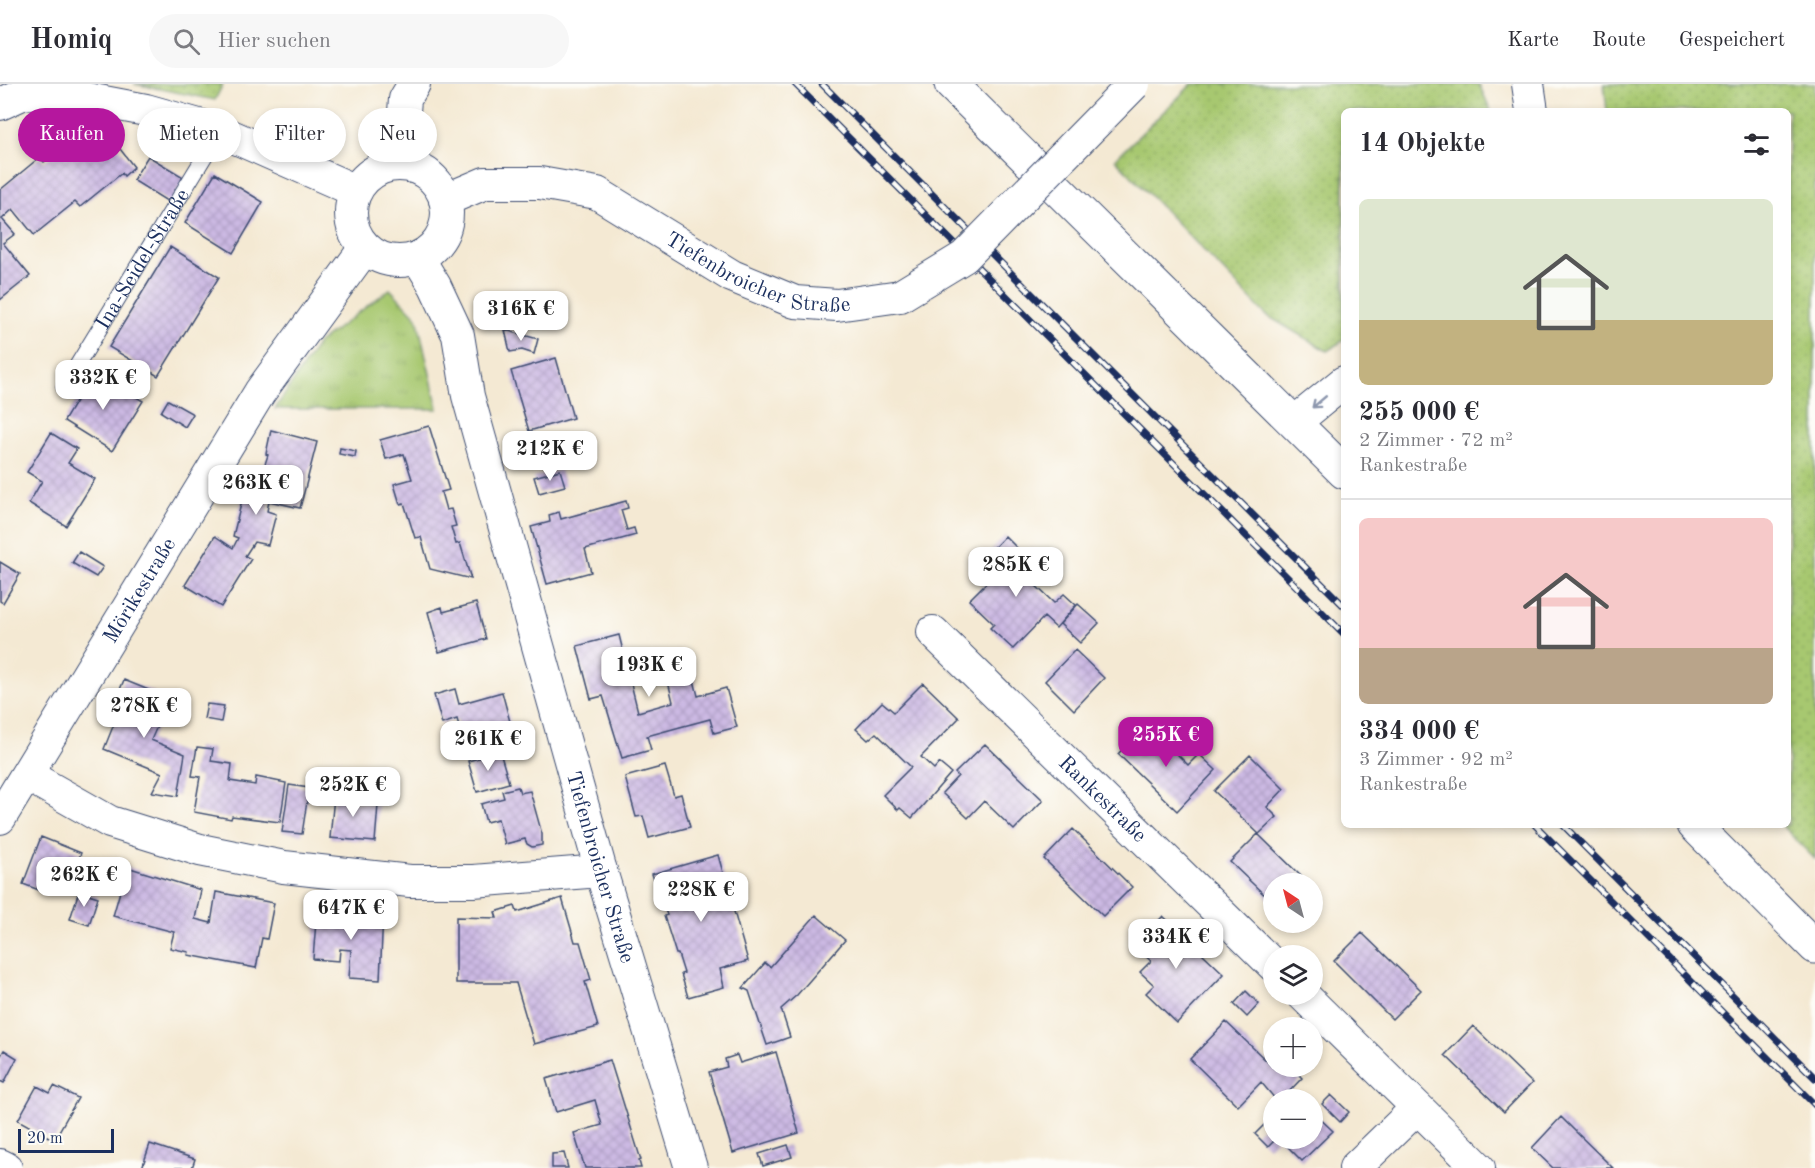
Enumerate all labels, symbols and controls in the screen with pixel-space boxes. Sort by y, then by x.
search box [149,14,569,68]
icon: search [170,25,203,58]
text: Homiq [30,27,113,55]
text: Hier suchen [218,30,331,52]
text: Karte [1507,30,1559,51]
text: Route [1592,30,1646,51]
text: Gespeichert [1679,30,1785,51]
chip: Kaufen [18,108,125,162]
chip: Mieten [137,108,241,162]
chip: Filter [253,108,346,162]
chip: Neu [358,108,437,162]
icon: filters [1740,128,1773,161]
text: 14 Objekte [1359,131,1486,157]
street label: Ina-Seidel-Straße [93,186,194,334]
street label: Tiefenbroicher Straße [662,229,852,317]
icon: home [1512,238,1620,346]
pin: 316K € [472,291,570,342]
text: 316K € [487,300,555,320]
pin: 332K € [54,360,152,411]
text: 332K € [69,369,137,389]
one-way arrow [1312,395,1327,409]
text: 255 000 € [1359,400,1479,426]
pin: 212K € [501,431,599,482]
text: 2 Zimmer · 72 m² [1359,431,1513,451]
text: 212K € [516,440,584,460]
text: Rankestraße [1359,456,1467,476]
pin: 263K € [207,465,305,516]
text: 263K € [222,474,290,494]
street label: Mörikestraße [100,535,180,647]
pin: 285K € [967,547,1065,598]
text: 285K € [982,556,1050,576]
icon: home [1512,557,1620,665]
pin: 193K € [600,647,698,698]
text: 193K € [615,656,683,676]
pin: 278K € [95,688,193,739]
text: 278K € [110,697,178,717]
pin: 255K € [1117,717,1215,768]
text: 334 000 € [1359,719,1479,745]
pin: 261K € [439,721,537,772]
text: 255K € [1132,726,1200,746]
text: 261K € [454,730,522,750]
text: 3 Zimmer · 92 m² [1359,750,1513,770]
street label: Rankestraße [1054,752,1150,847]
pin: 252K € [304,767,402,818]
street label: Tiefenbroicher Straße [562,769,637,966]
text: Rankestraße [1359,775,1467,795]
text: 252K € [319,776,387,796]
pin: 262K € [35,857,133,908]
text: 262K € [50,866,118,886]
pin: 228K € [652,872,750,923]
north arrow [1263,873,1323,933]
map controls [1263,873,1323,1149]
text: 228K € [667,881,735,901]
pin: 647K € [302,890,400,941]
text: 647K € [317,899,385,919]
pin: 334K € [1127,919,1225,970]
text: 334K € [1142,928,1210,948]
button: layers [1263,945,1323,1005]
button: + [1263,1017,1323,1077]
button: − [1263,1089,1323,1149]
scale bar [18,1126,114,1154]
text: 20 m [27,1131,63,1147]

